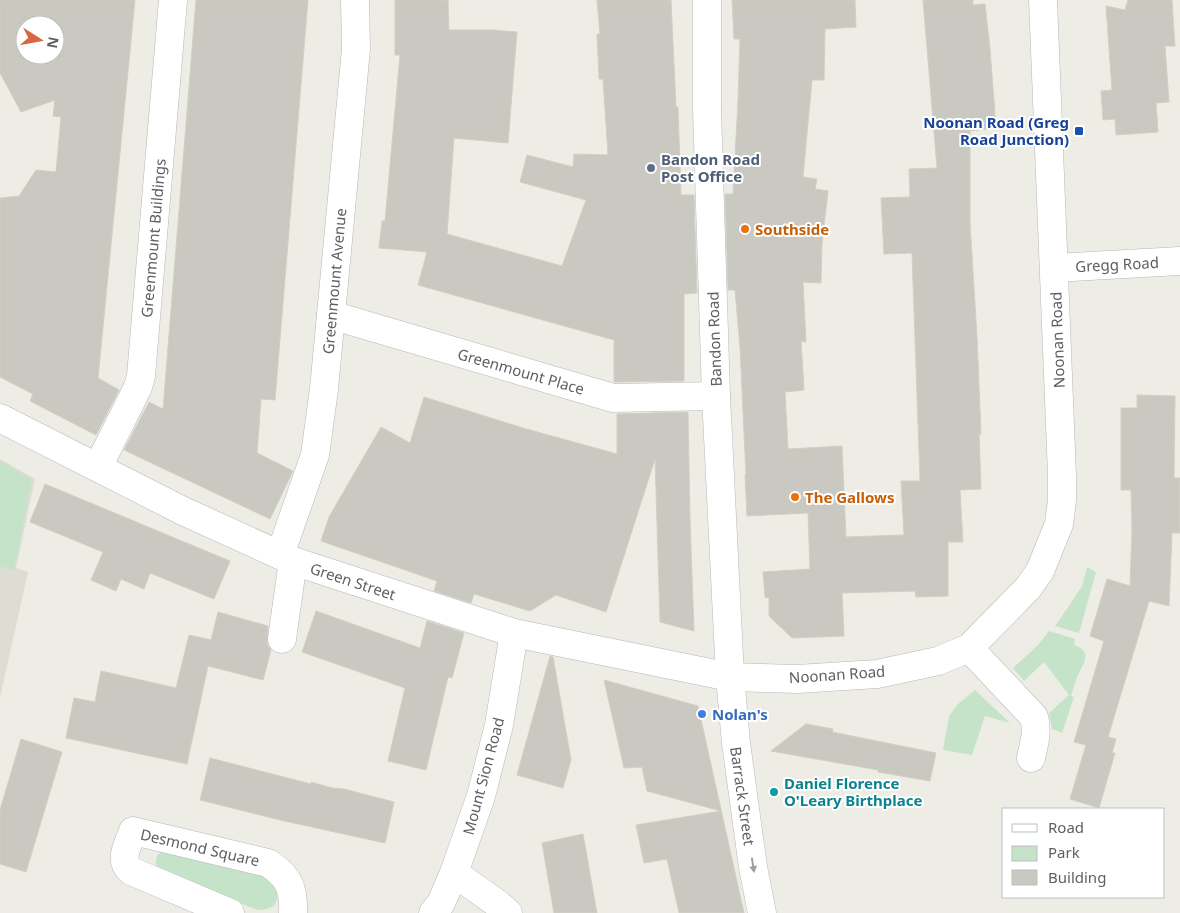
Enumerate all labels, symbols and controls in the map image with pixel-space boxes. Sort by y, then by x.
north arrow [15,15,65,65]
text: N [43,35,64,50]
place label: Noonan Road (Greg Road Junction) [923,112,1069,149]
marker: Noonan Road (Greg Road Junction) [1073,125,1085,137]
place label: Bandon Road Post Office [661,149,760,186]
street label: Greenmount Buildings [136,158,170,318]
marker: Bandon Road Post Office [645,162,657,174]
street label: Greenmount Avenue [318,207,350,355]
place label: Southside [755,219,829,239]
marker: Southside [739,223,751,235]
street label: Gregg Road [1075,252,1159,276]
street label: Bandon Road [702,291,726,387]
street label: Noonan Road [1045,291,1069,389]
street label: Greenmount Place [455,343,587,399]
place label: The Gallows [805,487,895,507]
marker: The Gallows [789,491,801,503]
street label: Green Street [308,558,399,604]
street label: Noonan Road [788,661,886,687]
place label: Nolan's [712,704,768,724]
marker: Nolan's [696,708,708,720]
street label: Mount Sion Road [458,715,508,837]
street label: Barrack Street [726,745,760,847]
place label: Daniel Florence O'Leary Birthplace [784,773,922,810]
marker: Daniel Florence O'Leary Birthplace [768,786,780,798]
legend [1002,808,1165,898]
text: Road [1048,817,1084,837]
street label: Desmond Square [139,824,261,870]
text: Park [1048,842,1080,862]
one-way arrow [749,857,757,873]
text: Building [1048,867,1106,887]

